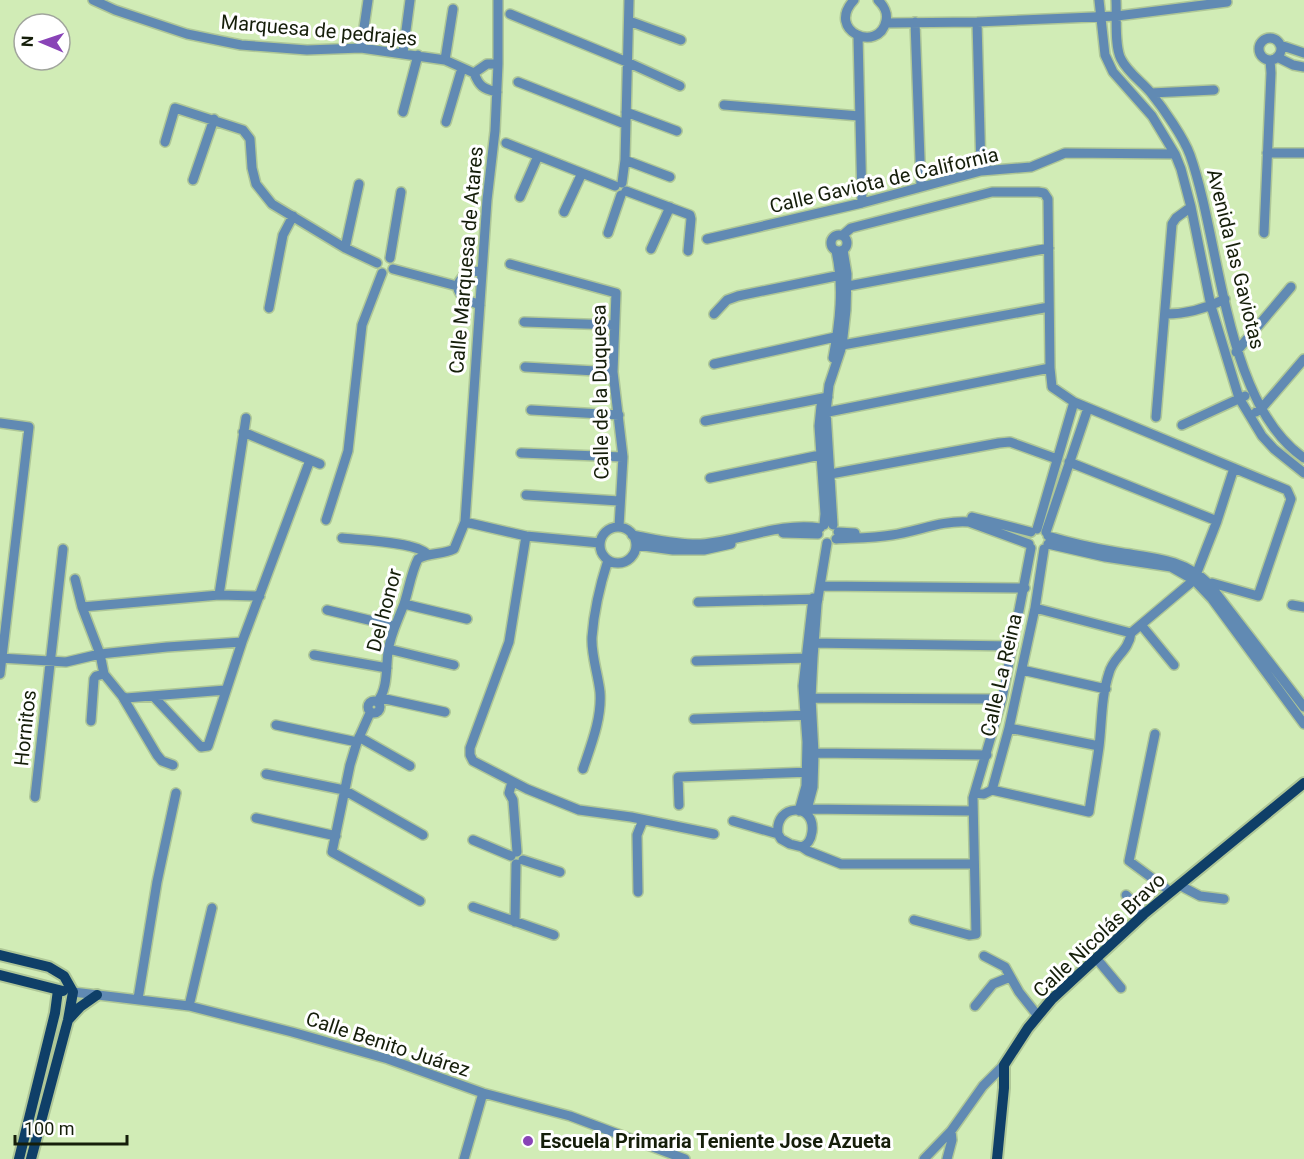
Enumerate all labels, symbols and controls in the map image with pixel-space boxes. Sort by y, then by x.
street label: Marquesa de pedrajes [220,9,418,51]
north arrow [12,12,72,72]
text: N [18,36,37,47]
street label: Calle Gaviota de California [767,142,1001,218]
street label: Calle Marquesa de Atares [444,145,488,375]
street label: Avenida las Gaviotas [1202,166,1270,352]
street label: Calle de la Duquesa [586,304,614,480]
street label: Del honor [361,566,407,654]
street label: Calle La Reina [975,611,1027,739]
street label: Hornitos [9,689,41,767]
street label: Calle Nicolás Bravo [1028,868,1170,1002]
street label: Calle Benito Juárez [303,1006,473,1082]
scale bar [15,1108,128,1146]
text: 100 m [24,1118,75,1139]
place label: Escuela Primaria Teniente Jose Azueta [540,1129,892,1153]
marker: Escuela Primaria Teniente Jose Azueta [521,1134,535,1148]

